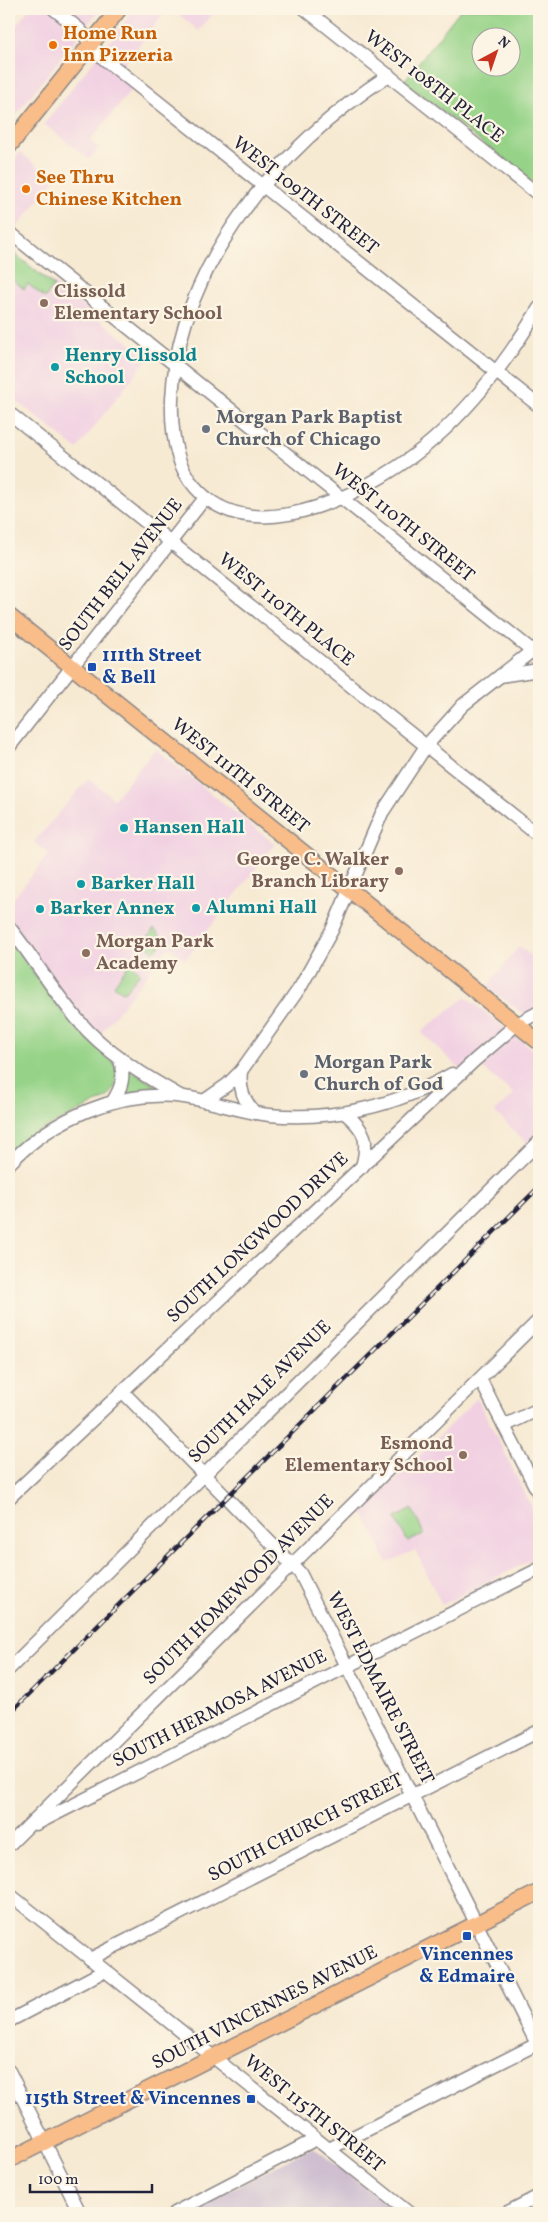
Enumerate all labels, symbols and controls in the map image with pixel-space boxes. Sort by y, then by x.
place label: Home Run Inn Pizzeria [63,21,173,69]
street label: WEST 108TH PLACE [359,24,509,150]
north arrow [470,28,520,78]
text: N [493,33,513,54]
marker: Home Run Inn Pizzeria [47,39,59,51]
street label: WEST 109TH STREET [226,131,384,261]
place label: See Thru Chinese Kitchen [36,165,182,213]
marker: See Thru Chinese Kitchen [20,183,32,195]
place label: Clissold Elementary School [54,279,222,327]
marker: Clissold Elementary School [38,297,50,309]
place label: Henry Clissold School [65,343,197,391]
marker: Henry Clissold School [49,361,61,373]
place label: Morgan Park Baptist Church of Chicago [216,405,402,453]
marker: Morgan Park Baptist Church of Chicago [200,423,212,435]
street label: WEST 110TH STREET [326,457,480,589]
street label: SOUTH BELL AVENUE [53,493,189,657]
street label: WEST 110TH PLACE [213,547,359,673]
place label: 111th Street & Bell [102,643,202,691]
marker: 111th Street & Bell [86,661,98,673]
street label: WEST 111TH STREET [165,712,315,840]
place label: Hansen Hall [134,815,245,841]
marker: Hansen Hall [118,822,130,834]
place label: George C. Walker Branch Library [237,847,389,895]
marker: George C. Walker Branch Library [393,865,405,877]
place label: Barker Hall [91,871,195,897]
marker: Barker Hall [75,878,87,890]
place label: Alumni Hall [206,895,317,921]
place label: Barker Annex [50,896,175,922]
marker: Alumni Hall [190,902,202,914]
marker: Barker Annex [34,903,46,915]
place label: Morgan Park Academy [96,929,214,977]
marker: Morgan Park Academy [80,947,92,959]
place label: Morgan Park Church of God [314,1050,444,1098]
marker: Morgan Park Church of God [298,1068,310,1080]
street label: SOUTH LONGWOOD DRIVE [161,1147,355,1329]
street label: SOUTH HALE AVENUE [183,1315,337,1469]
place label: Esmond Elementary School [285,1431,453,1479]
marker: Esmond Elementary School [457,1449,469,1461]
street label: SOUTH HOMEWOOD AVENUE [138,1489,340,1691]
street label: WEST EDMAIRE STREET [320,1587,440,1789]
street label: SOUTH HERMOSA AVENUE [108,1644,332,1774]
street label: SOUTH CHURCH STREET [204,1767,408,1889]
marker: Vincennes & Edmaire [461,1930,473,1942]
street label: SOUTH VINCENNES AVENUE [148,1940,382,2076]
place label: Vincennes & Edmaire [419,1942,515,1990]
street label: WEST 115TH STREET [238,2049,390,2179]
place label: 115th Street & Vincennes [25,2086,241,2112]
marker: 115th Street & Vincennes [245,2093,257,2105]
scale bar [30,2162,152,2194]
text: 100 m [38,2170,78,2191]

